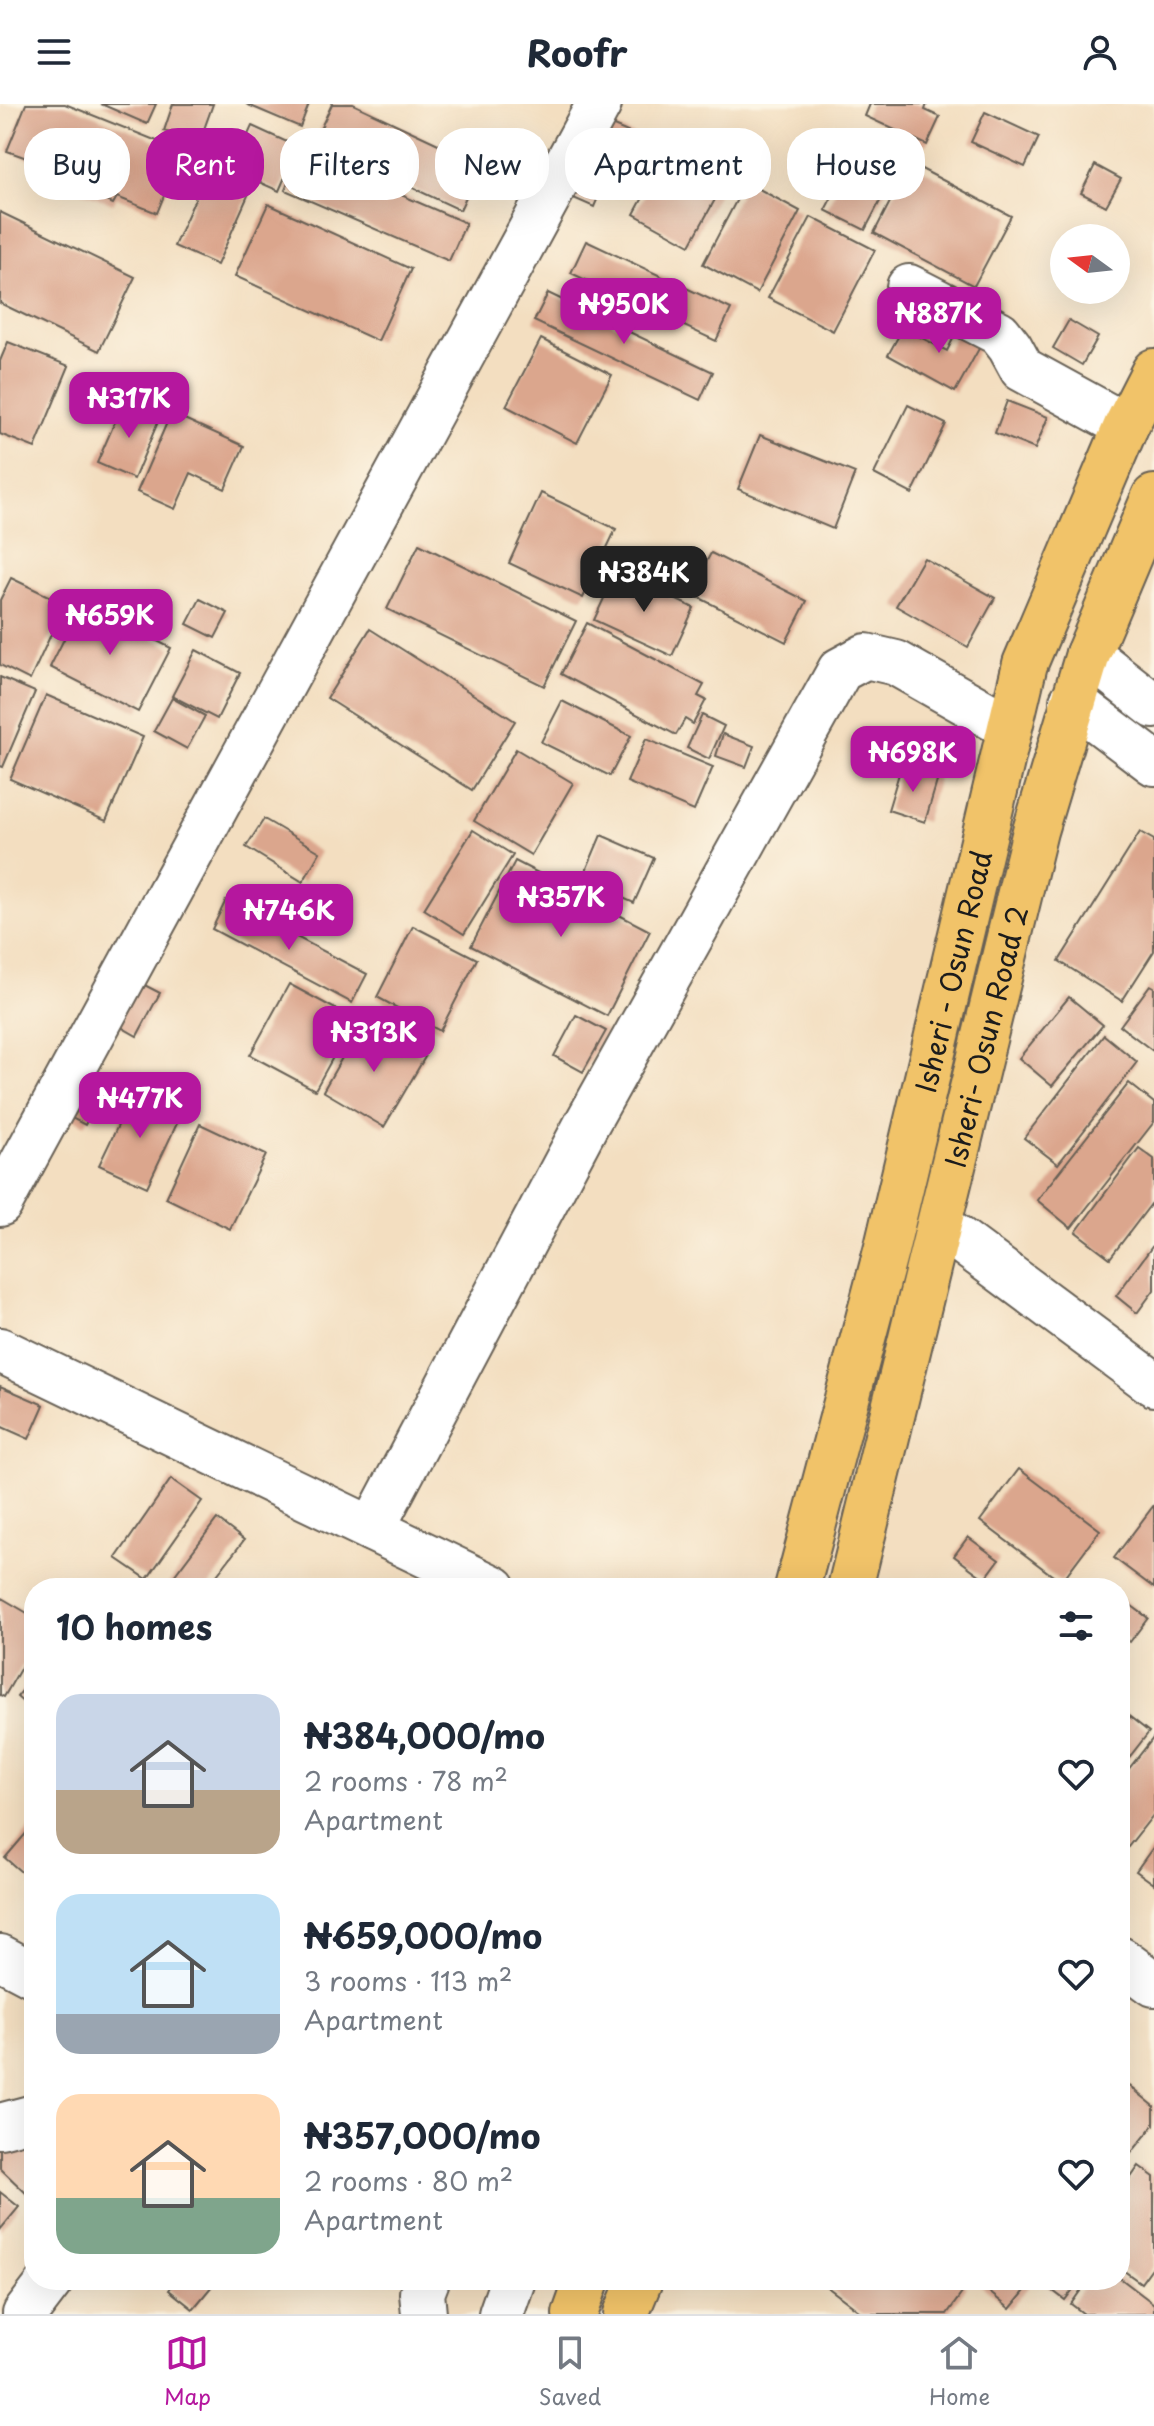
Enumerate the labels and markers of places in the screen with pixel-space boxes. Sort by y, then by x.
pin: ₦950K [568,278,680,346]
pin: ₦887K [883,287,995,355]
pin: ₦317K [73,372,185,440]
pin: ₦384K [588,546,700,614]
pin: ₦659K [54,589,166,657]
pin: ₦698K [857,726,969,794]
pin: ₦357K [505,871,617,939]
pin: ₦746K [233,884,345,952]
pin: ₦313K [318,1006,430,1074]
pin: ₦477K [84,1072,196,1140]

